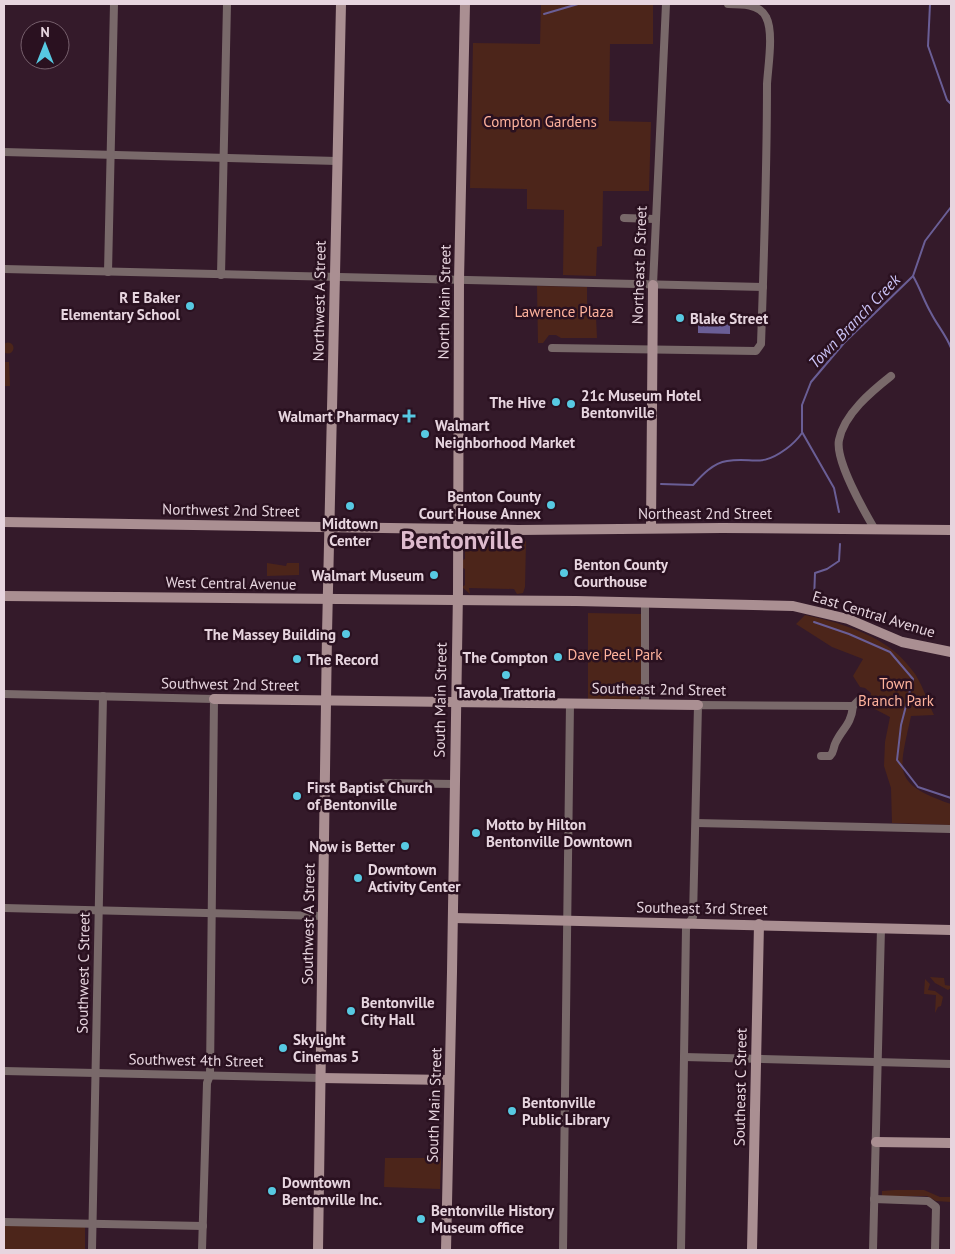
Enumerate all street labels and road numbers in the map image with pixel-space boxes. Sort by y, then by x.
street label: Northeast B Street [627,205,651,325]
street label: Northwest A Street [308,240,330,362]
street label: North Main Street [433,244,455,360]
street label: Northwest 2nd Street [162,499,300,521]
street label: Northeast 2nd Street [638,504,772,523]
street label: West Central Avenue [165,572,297,594]
street label: East Central Avenue [810,586,938,642]
street label: South Main Street [429,642,451,758]
street label: Southwest 2nd Street [161,673,299,695]
street label: Southeast 2nd Street [592,678,726,700]
street label: Southwest A Street [297,863,319,985]
street label: Southeast 3rd Street [636,897,768,919]
street label: Southwest C Street [72,912,94,1034]
street label: Southeast C Street [729,1028,751,1146]
street label: South Main Street [422,1047,446,1163]
street label: Southwest 4th Street [128,1049,264,1071]

